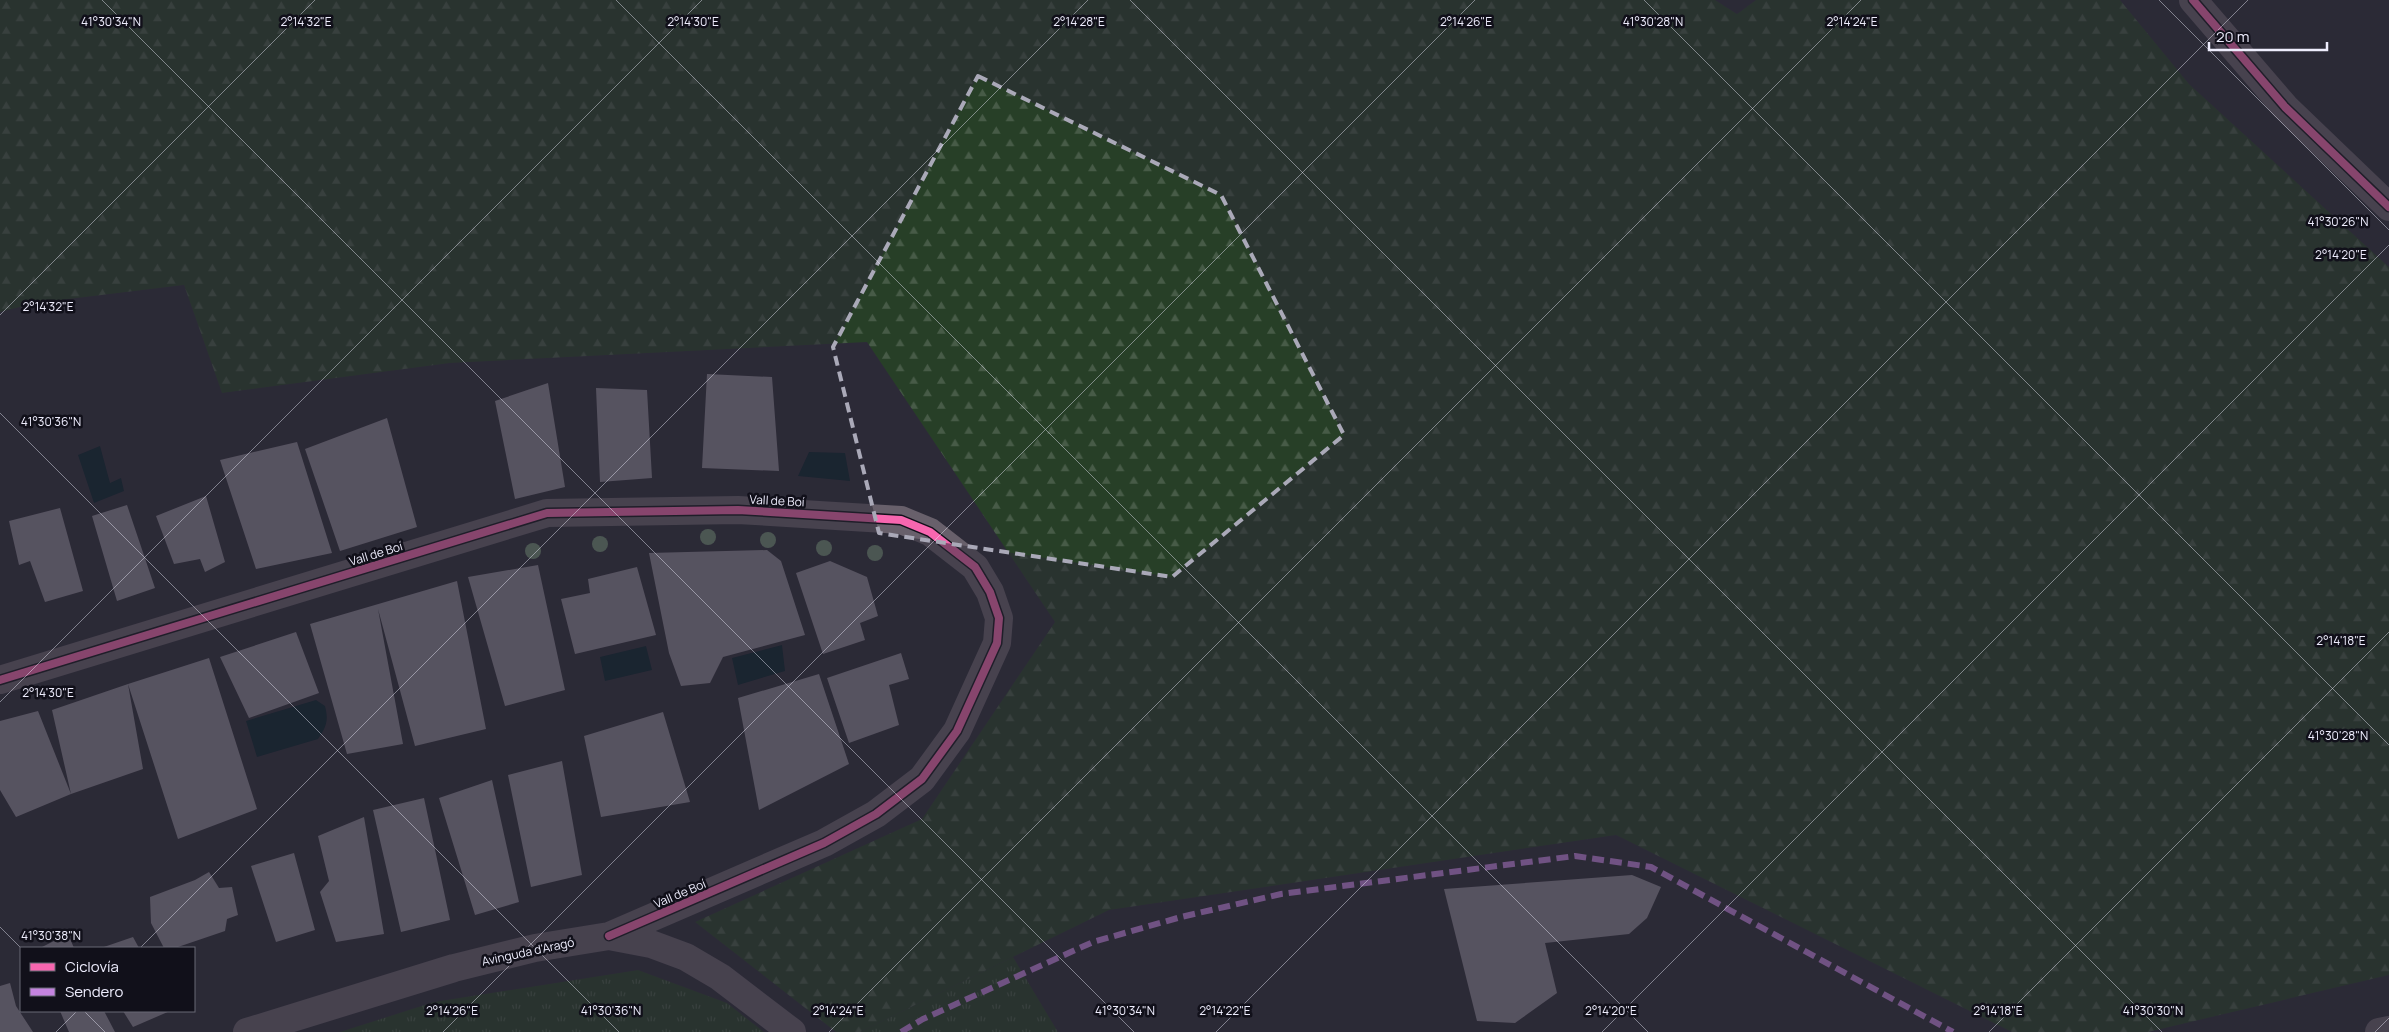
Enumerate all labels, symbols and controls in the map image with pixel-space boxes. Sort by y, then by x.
text: 41°30'34"N [81,13,141,30]
text: 2°14'32"E [280,13,332,30]
text: 2°14'30"E [667,13,719,30]
text: 2°14'28"E [1053,13,1105,30]
text: 2°14'26"E [1440,13,1492,30]
text: 41°30'28"N [1623,13,1683,30]
text: 2°14'24"E [1826,13,1878,30]
scale bar [2209,20,2326,52]
text: 20 m [2216,26,2249,47]
text: 41°30'26"N [2308,213,2368,230]
text: 2°14'20"E [2315,246,2367,263]
text: 2°14'32"E [22,298,74,315]
text: 41°30'36"N [21,413,81,430]
street label: Vall de Boí [749,491,805,510]
street label: Vall de Boí [347,537,405,570]
text: 2°14'18"E [2316,632,2366,649]
text: 2°14'30"E [22,684,74,701]
text: 41°30'28"N [2308,727,2368,744]
street label: Vall de Boí [651,875,709,912]
text: 41°30'38"N [21,927,81,944]
street label: Avinguda d'Aragó [480,933,576,970]
legend [20,947,195,1012]
text: Ciclovía [65,956,119,977]
text: Sendero [65,981,124,1002]
text: 2°14'26"E [426,1002,478,1019]
text: 41°30'36"N [581,1002,641,1019]
text: 2°14'24"E [812,1002,864,1019]
text: 41°30'34"N [1095,1002,1155,1019]
text: 2°14'22"E [1199,1002,1251,1019]
text: 2°14'20"E [1585,1002,1637,1019]
text: 2°14'18"E [1973,1002,2023,1019]
text: 41°30'30"N [2123,1002,2183,1019]

